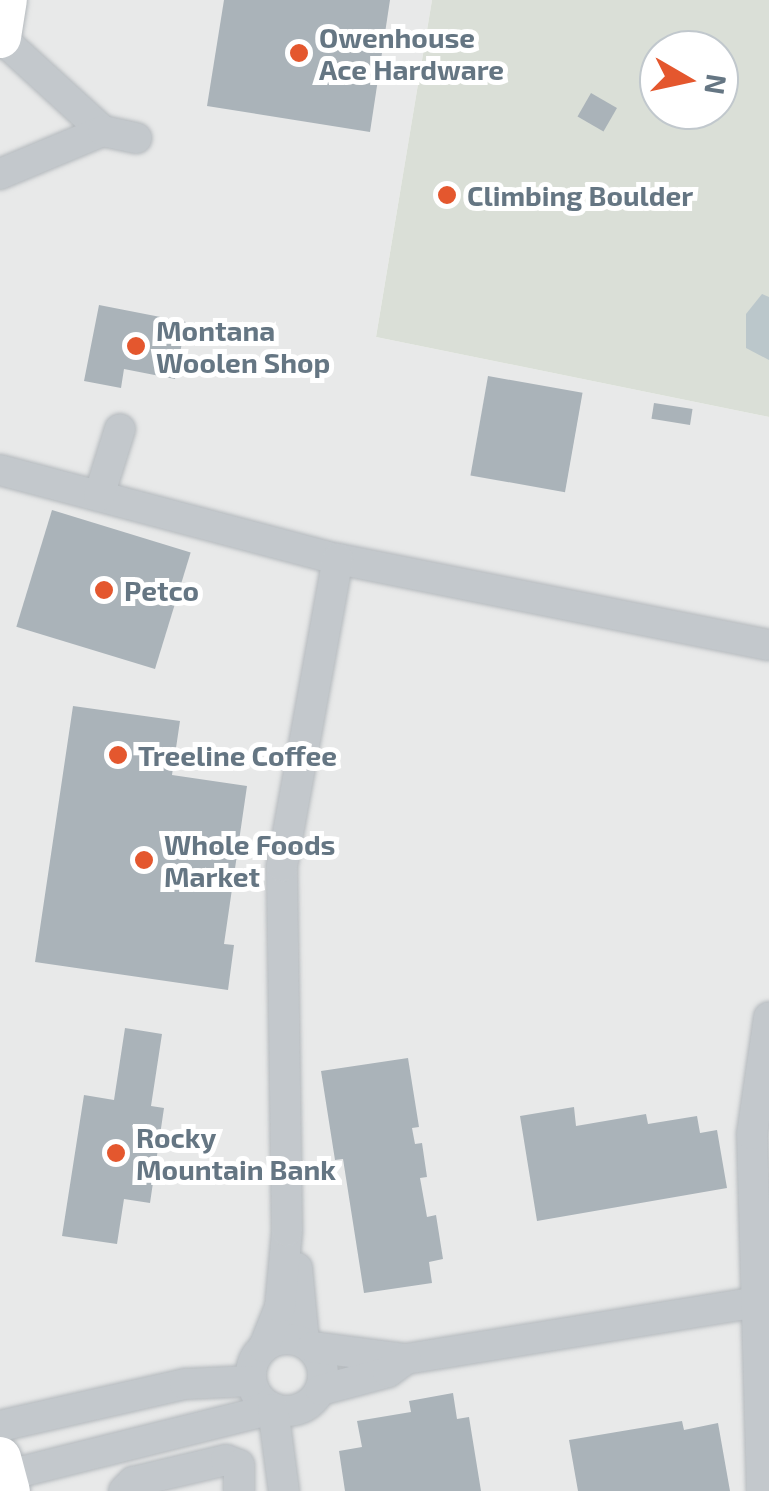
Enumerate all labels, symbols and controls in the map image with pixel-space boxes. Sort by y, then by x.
place label: Owenhouse Ace Hardware [319,20,504,86]
north arrow [639,30,739,130]
marker: Owenhouse Ace Hardware [288,42,310,64]
text: N [698,72,735,97]
place label: Climbing Boulder [467,178,693,212]
marker: Climbing Boulder [436,184,458,206]
place label: Montana Woolen Shop [156,313,330,379]
marker: Montana Woolen Shop [125,335,147,357]
place label: Petco [124,573,199,607]
marker: Petco [93,579,115,601]
place label: Treeline Coffee [138,738,337,772]
marker: Treeline Coffee [107,744,129,766]
place label: Whole Foods Market [164,827,335,893]
marker: Whole Foods Market [133,849,155,871]
place label: Rocky Mountain Bank [136,1120,336,1186]
marker: Rocky Mountain Bank [105,1142,127,1164]

